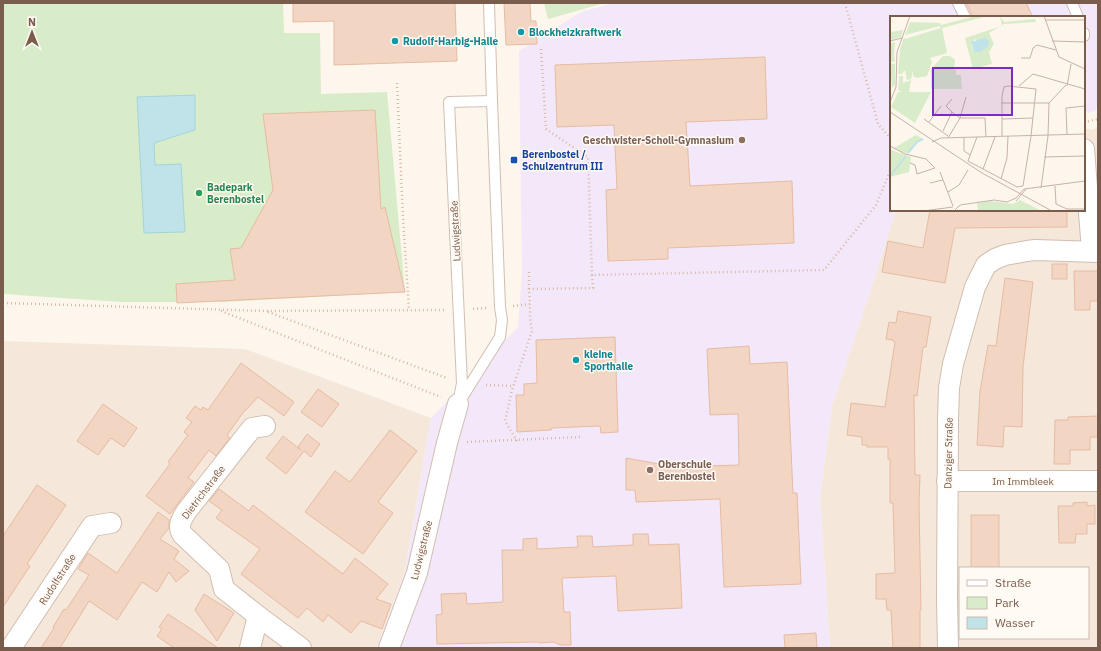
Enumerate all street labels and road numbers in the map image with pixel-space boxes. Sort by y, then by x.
street label: Ludwigstraße [447,200,464,262]
street label: Danziger Straße [941,416,956,489]
street label: Dietrichstraße [179,462,228,522]
street label: Im Immbleek [992,475,1054,488]
street label: Ludwigstraße [408,518,435,581]
street label: Rudolfstraße [36,551,79,607]

